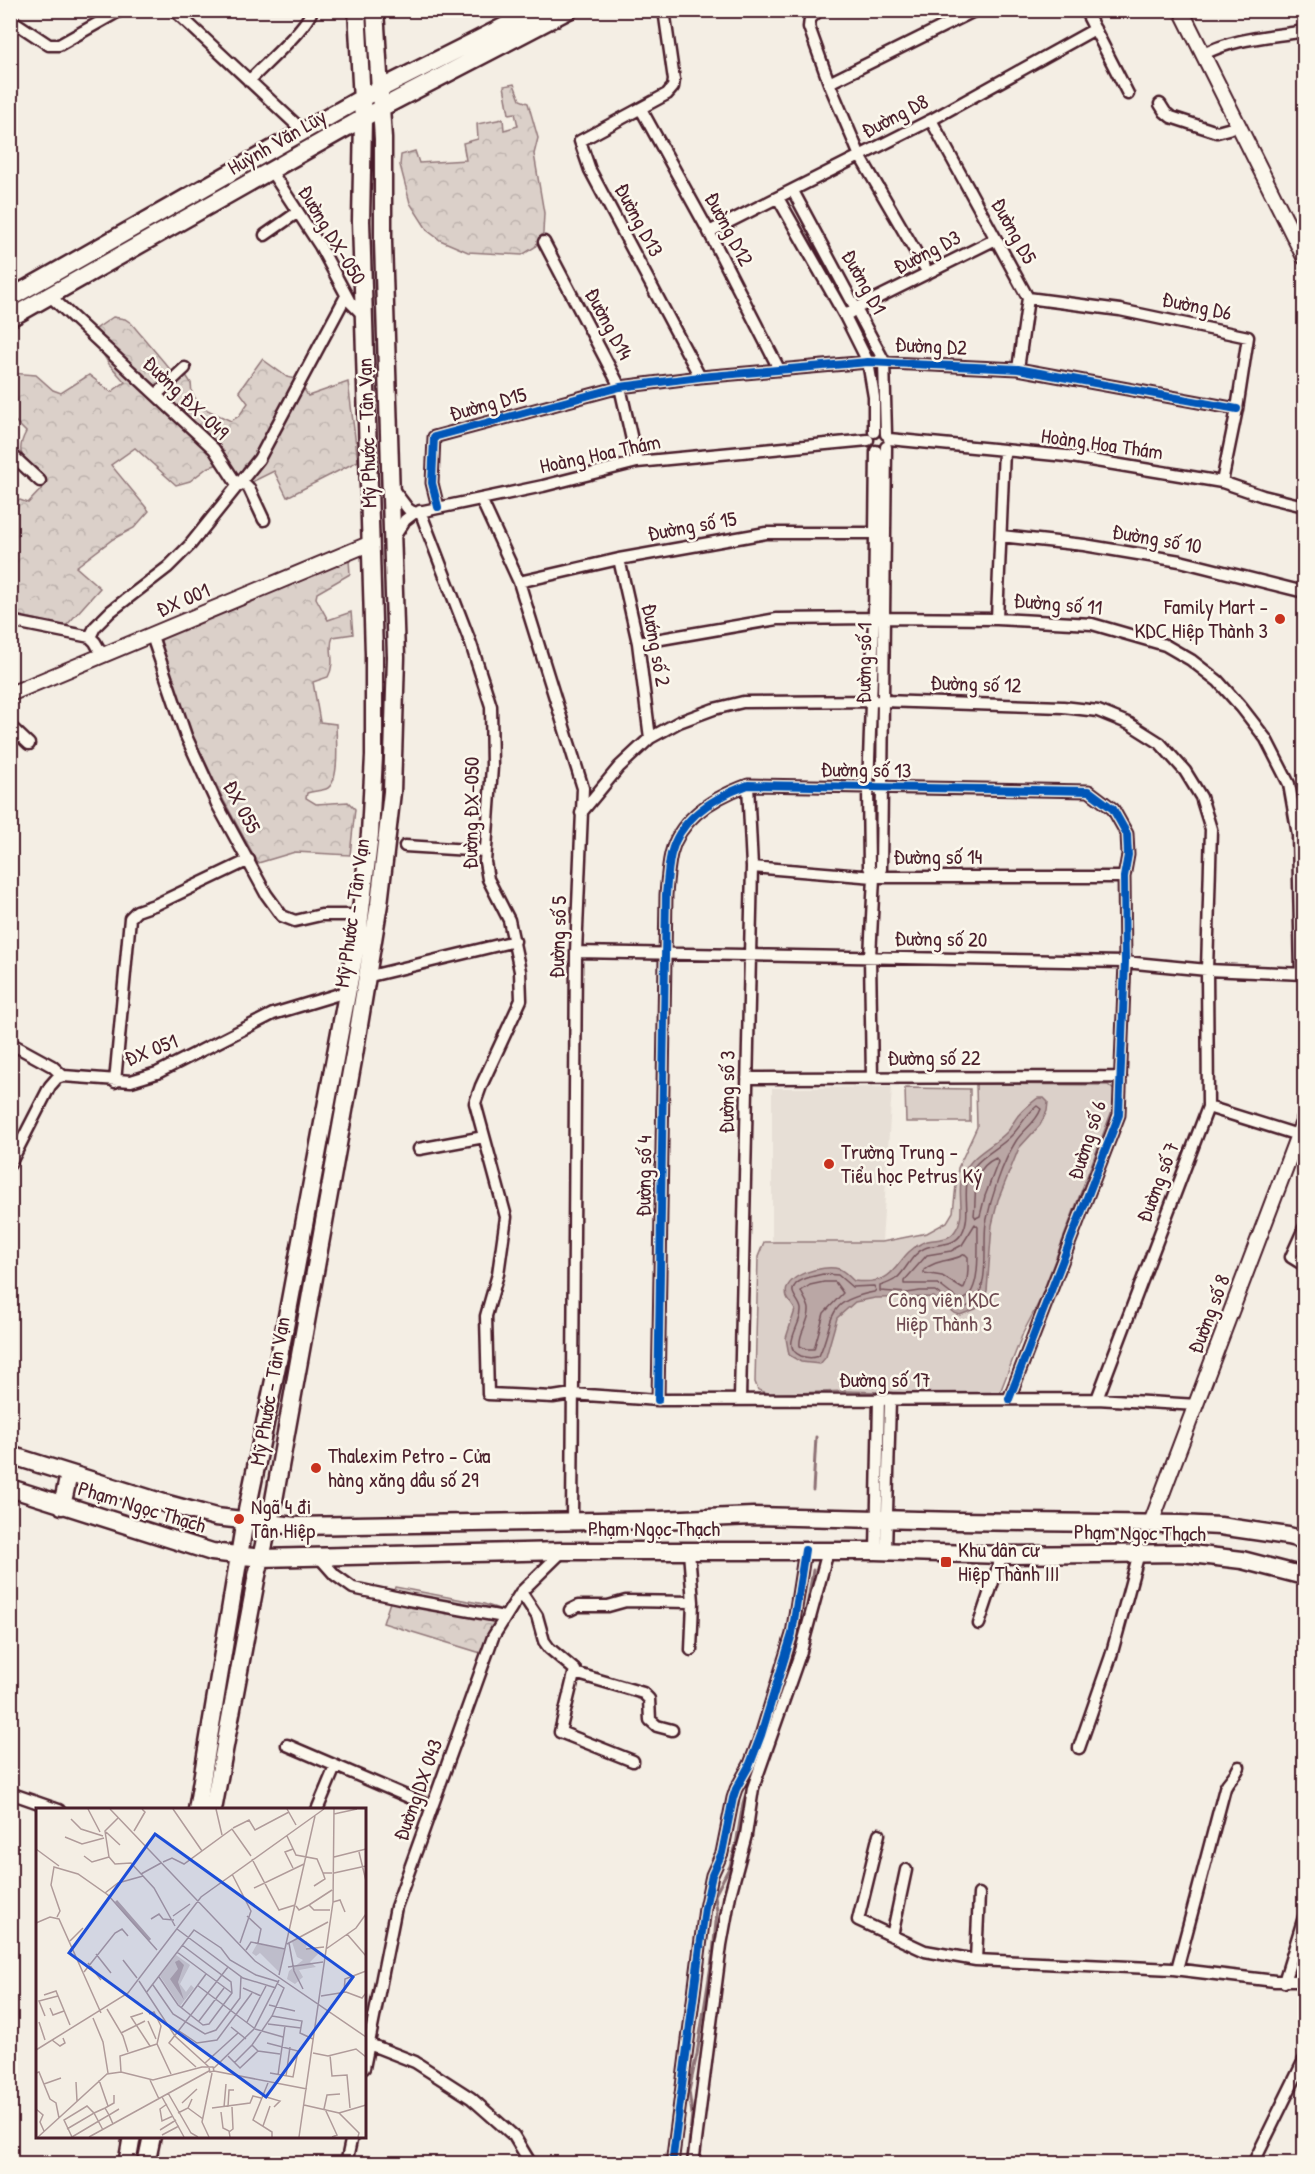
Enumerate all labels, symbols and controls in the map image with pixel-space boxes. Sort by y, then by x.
street label: Đường D8 [856,86,933,145]
street label: Huỳnh Văn Lũy [222,102,332,182]
street label: Đường D13 [608,178,671,261]
street label: Đường DX-050 [291,180,373,290]
street label: Đường D12 [698,187,761,271]
street label: Đường D5 [985,193,1044,269]
street label: Đường D3 [888,222,965,281]
street label: Đường D1 [835,244,894,319]
street label: Đường D14 [578,283,641,365]
street label: Đường D6 [1160,284,1235,327]
street label: Đường D2 [894,329,968,362]
street label: Đường ĐX-049 [137,349,236,446]
street label: Mỹ Phước - Tân Vạn [349,357,384,509]
street label: Đường D15 [446,379,530,428]
street label: Hoàng Hoa Thám [1039,421,1165,466]
street label: Hoàng Hoa Thám [537,427,663,480]
street label: Đường số 15 [645,503,739,548]
street label: Đường số 10 [1110,516,1204,561]
street label: ĐX 001 [152,575,214,624]
street label: Đường số 11 [1013,585,1103,622]
place label: Family Mart - KDC Hiệp Thành 3 [1135,592,1268,645]
street label: Đướng số 2 [635,601,678,689]
marker: Family Mart - KDC Hiệp Thành 3 [1273,612,1287,626]
street label: Đường số 1 [848,622,879,704]
street label: Đường số 12 [930,667,1022,700]
street label: Đường số 13 [821,754,912,785]
street label: Đường ĐX-050 [455,757,486,869]
street label: ĐX 055 [216,775,268,838]
street label: Mỹ Phước - Tân Vạn [327,837,376,989]
street label: Đường số 14 [894,842,983,871]
street label: Đường số 5 [542,895,573,979]
street label: Đường số 20 [894,923,988,954]
street label: ĐX 051 [120,1026,182,1073]
street label: Đường số 22 [887,1043,981,1072]
street label: Đường số 3 [711,1050,742,1134]
street label: Đường số 6 [1060,1096,1113,1183]
street label: Đường số 4 [628,1135,659,1217]
place label: Trường Trung - Tiểu học Petrus Ký [841,1137,982,1190]
street label: Đường số 7 [1129,1137,1186,1226]
marker: Trường Trung - Tiểu học Petrus Ký [822,1157,836,1171]
street label: Đường số 8 [1180,1270,1237,1358]
park label: Công viên KDC Hiệp Thành 3 [888,1285,1000,1338]
street label: Mỹ Phước - Tân Vạn [242,1314,297,1467]
street label: Đường số 17 [839,1365,931,1394]
place label: Thalexim Petro - Cửa hàng xăng dầu số 29 [328,1441,491,1494]
marker: Thalexim Petro - Cửa hàng xăng dầu số 29 [309,1461,323,1475]
street label: Phạm Ngọc Thạch [75,1473,210,1540]
place label: Ngã 4 đi Tân Hiệp [251,1492,315,1545]
marker: Ngã 4 đi Tân Hiệp [232,1512,246,1526]
street label: Phạm Ngọc Thạch [588,1514,720,1543]
street label: Phạm Ngọc Thạch [1074,1517,1206,1548]
place label: Khu dân cư Hiệp Thành III [958,1535,1060,1588]
marker: Khu dân cư Hiệp Thành III [939,1555,953,1569]
street label: Đường DX 043 [386,1735,449,1845]
inset map [36,1808,366,2138]

